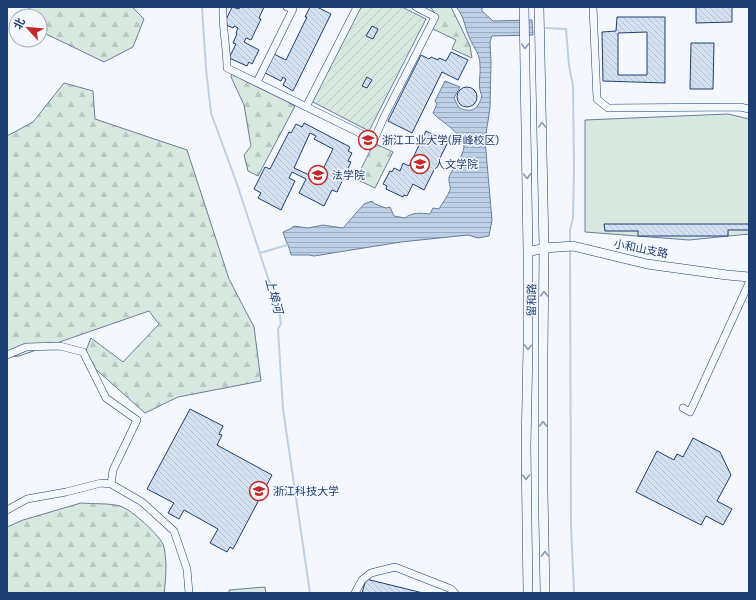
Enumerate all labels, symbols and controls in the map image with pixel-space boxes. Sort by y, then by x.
north arrow [8,8,48,48]
text: 北 [11,16,28,32]
one-way arrow [520,43,529,49]
one-way arrow [538,122,546,128]
school or university icon: 浙江工业大学(屏峰校区) [357,129,379,151]
place label: 浙江工业大学(屏峰校区) [382,134,500,147]
school or university icon: 人文学院 [409,153,431,175]
place label: 人文学院 [434,158,478,171]
school or university icon: 法学院 [307,164,329,186]
place label: 法学院 [332,169,365,182]
one-way arrow [523,173,531,179]
street label: 小和山支路 [613,237,669,261]
water label: 上埠河 [263,277,286,317]
street label: 留和路 [525,283,539,317]
one-way arrow [540,291,548,297]
one-way arrow [524,344,532,350]
one-way arrow [539,421,547,427]
one-way arrow [522,474,530,480]
school or university icon: 浙江科技大学 [248,480,270,502]
place label: 浙江科技大学 [273,485,339,498]
one-way arrow [540,551,549,557]

